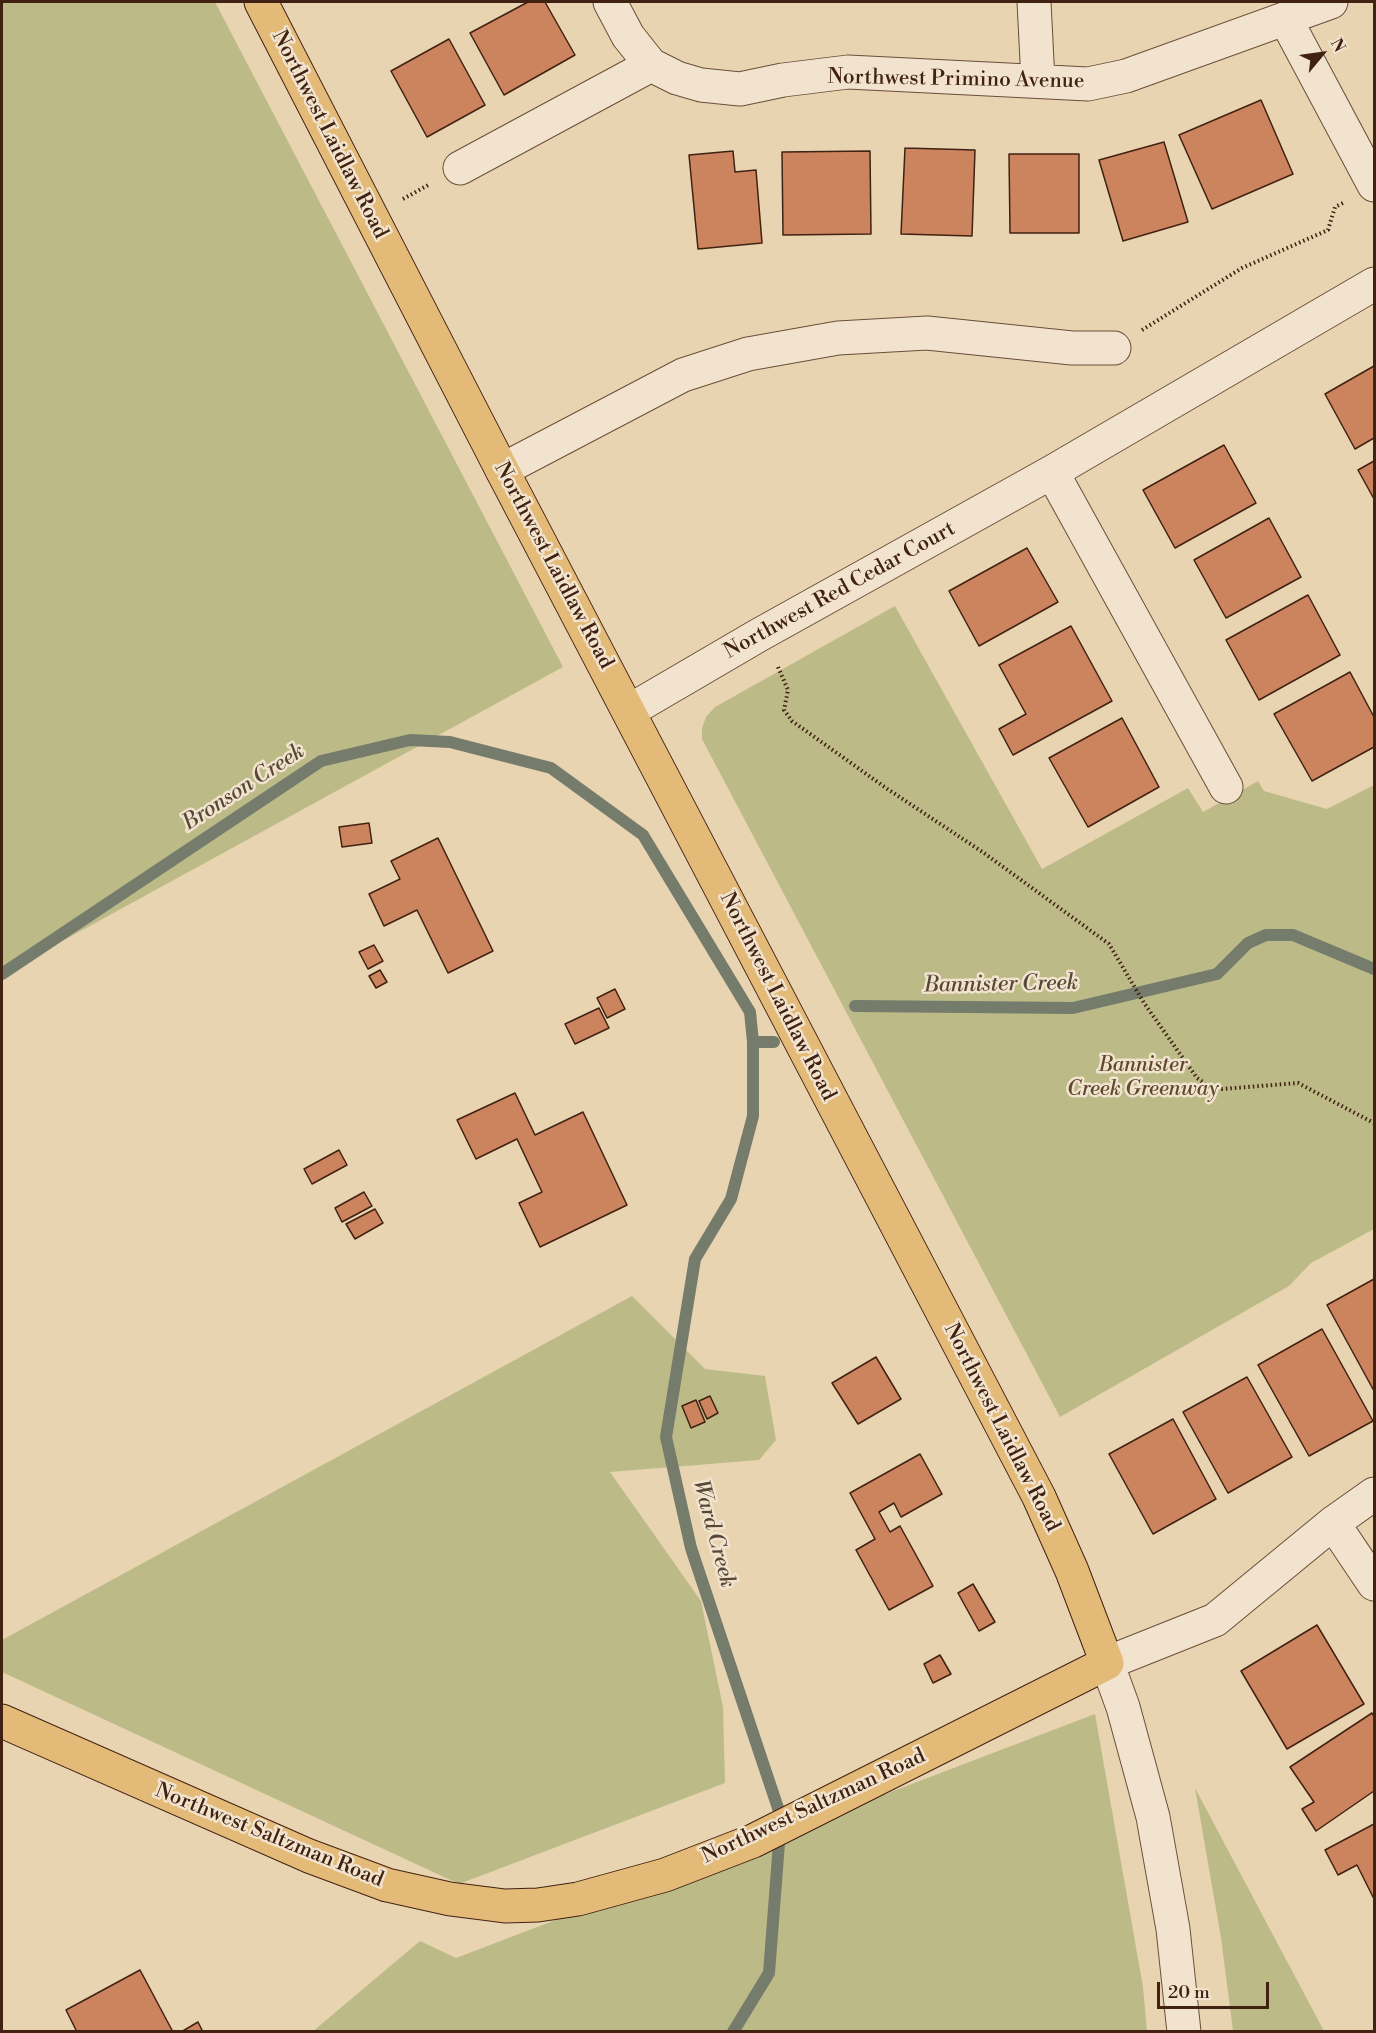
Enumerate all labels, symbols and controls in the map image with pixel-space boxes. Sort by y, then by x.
north arrow [1292,24,1352,84]
street label: Northwest Laidlaw Road [265,27,393,243]
text: N [1326,35,1350,56]
street label: Northwest Primino Avenue [827,65,1085,95]
street label: Northwest Laidlaw Road [488,458,618,674]
street label: Northwest Red Cedar Court [720,517,960,665]
water label: Bronson Creek [178,739,310,837]
street label: Northwest Laidlaw Road [713,889,841,1105]
water label: Bannister Creek [924,970,1078,1000]
park label: Bannister Creek Greenway [1067,1053,1219,1103]
street label: Northwest Laidlaw Road [937,1320,1065,1536]
water label: Ward Creek [686,1477,740,1591]
street label: Northwest Saltzman Road [698,1744,930,1870]
street label: Northwest Saltzman Road [151,1779,387,1893]
scale bar [1160,1970,1272,2008]
text: 20 m [1168,1981,1210,2004]

